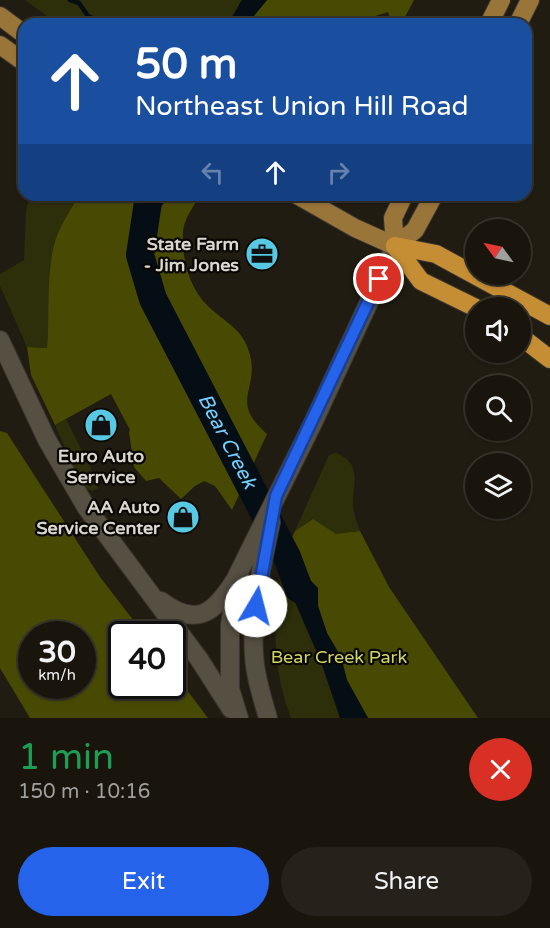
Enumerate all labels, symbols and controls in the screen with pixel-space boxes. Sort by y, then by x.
text: 50 m [135,39,237,90]
icon: ahead [36,42,114,120]
text: Northeast Union Hill Road [135,90,469,123]
icon: left [196,156,229,189]
icon: ahead [259,156,292,189]
icon: right [322,156,355,189]
north arrow [465,219,531,285]
map controls [465,219,531,519]
place label: State Farm - Jim Jones [144,233,239,276]
office icon: State Farm - Jim Jones [244,236,280,272]
pin [353,253,404,304]
icon: arrive [362,262,395,295]
button: sound [465,297,531,363]
button: search [465,375,531,441]
water label: Bear Creek [192,390,263,495]
shop icon: Euro Auto Serrvice [83,407,119,443]
place label: Euro Auto Serrvice [58,445,144,488]
button: layers [465,453,531,519]
place label: AA Auto Service Center [36,496,161,539]
shop icon: AA Auto Service Center [165,499,201,535]
position arrow [224,574,288,638]
speed limit sign: 40 [108,621,186,699]
text: 30 [38,634,76,671]
park label: Bear Creek Park [271,646,407,668]
text: km/h [38,666,76,684]
text: 1 min [18,736,114,779]
button: close [469,738,532,801]
text: 150 m · 10:16 [18,780,150,804]
button: Exit [18,847,269,916]
button: Share [281,847,532,916]

